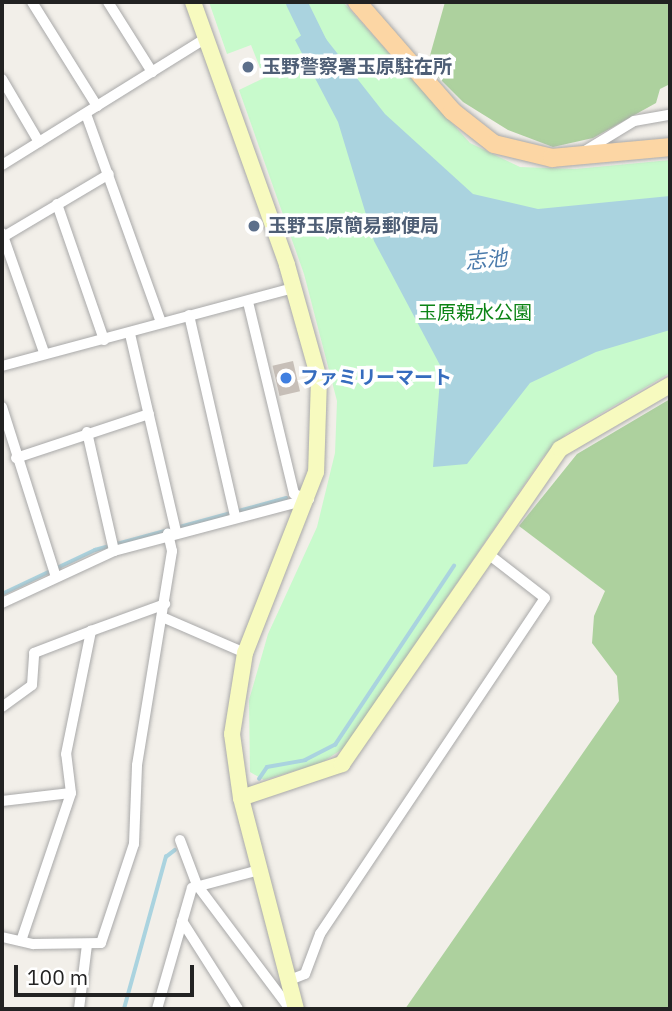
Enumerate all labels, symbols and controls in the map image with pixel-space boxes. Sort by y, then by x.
place label: 玉野警察署玉原駐在所 [262,56,452,78]
marker: 玉野警察署玉原駐在所 [240,59,256,75]
place label: 玉野玉原簡易郵便局 [268,215,439,237]
marker: 玉野玉原簡易郵便局 [246,218,262,234]
water label: 志池 [464,244,508,274]
park label: 玉原親水公園 [418,302,532,324]
place label: ファミリーマート [300,367,452,389]
marker: ファミリーマート [278,370,294,386]
scale bar [18,951,198,995]
text: 100 m [27,963,88,991]

